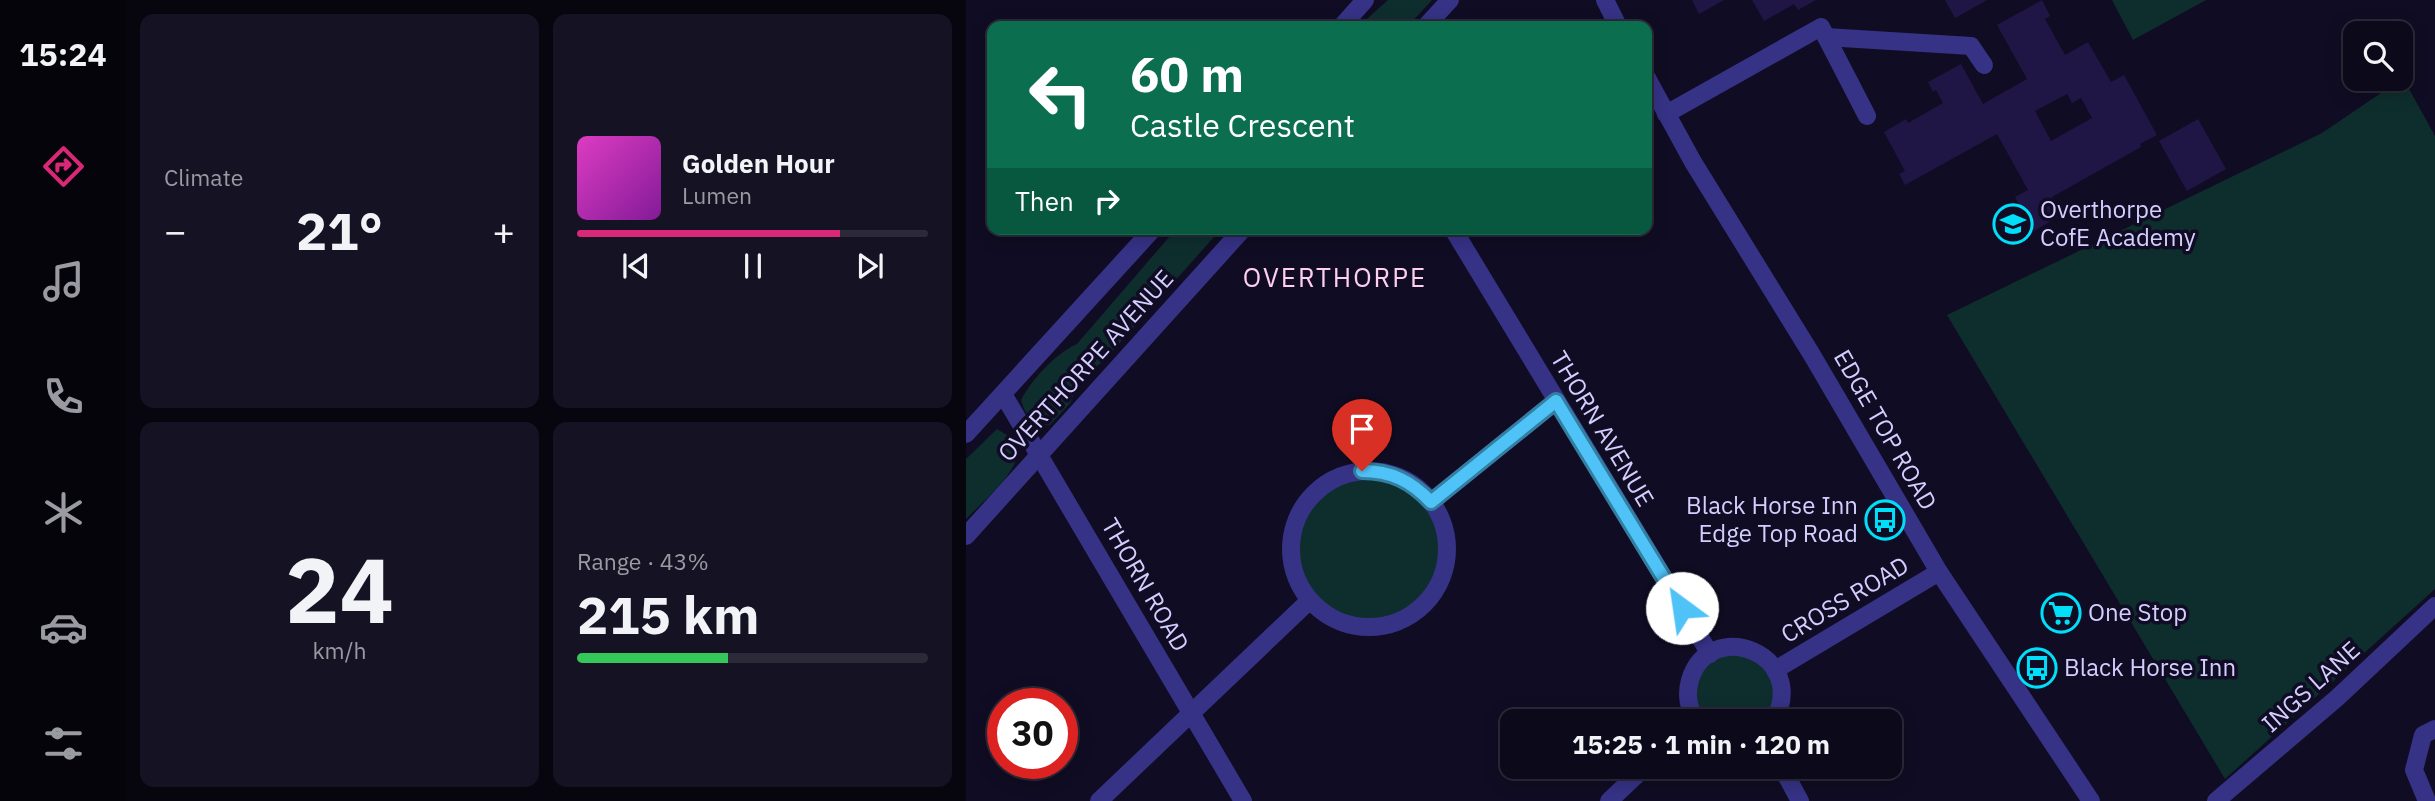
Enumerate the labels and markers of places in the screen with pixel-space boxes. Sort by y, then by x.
place label: Overthorpe CofE Academy [2040,193,2196,253]
school or university icon: Overthorpe CofE Academy [1992,203,2034,245]
pin [1332,399,1392,471]
place label: Black Horse Inn Edge Top Road [1686,489,1858,549]
bus stop icon: Black Horse Inn Edge Top Road [1864,499,1906,541]
supermarket icon: One Stop [2040,592,2082,634]
place label: One Stop [2088,596,2187,628]
bus stop icon: Black Horse Inn [2016,647,2058,689]
place label: Black Horse Inn [2064,651,2236,683]

